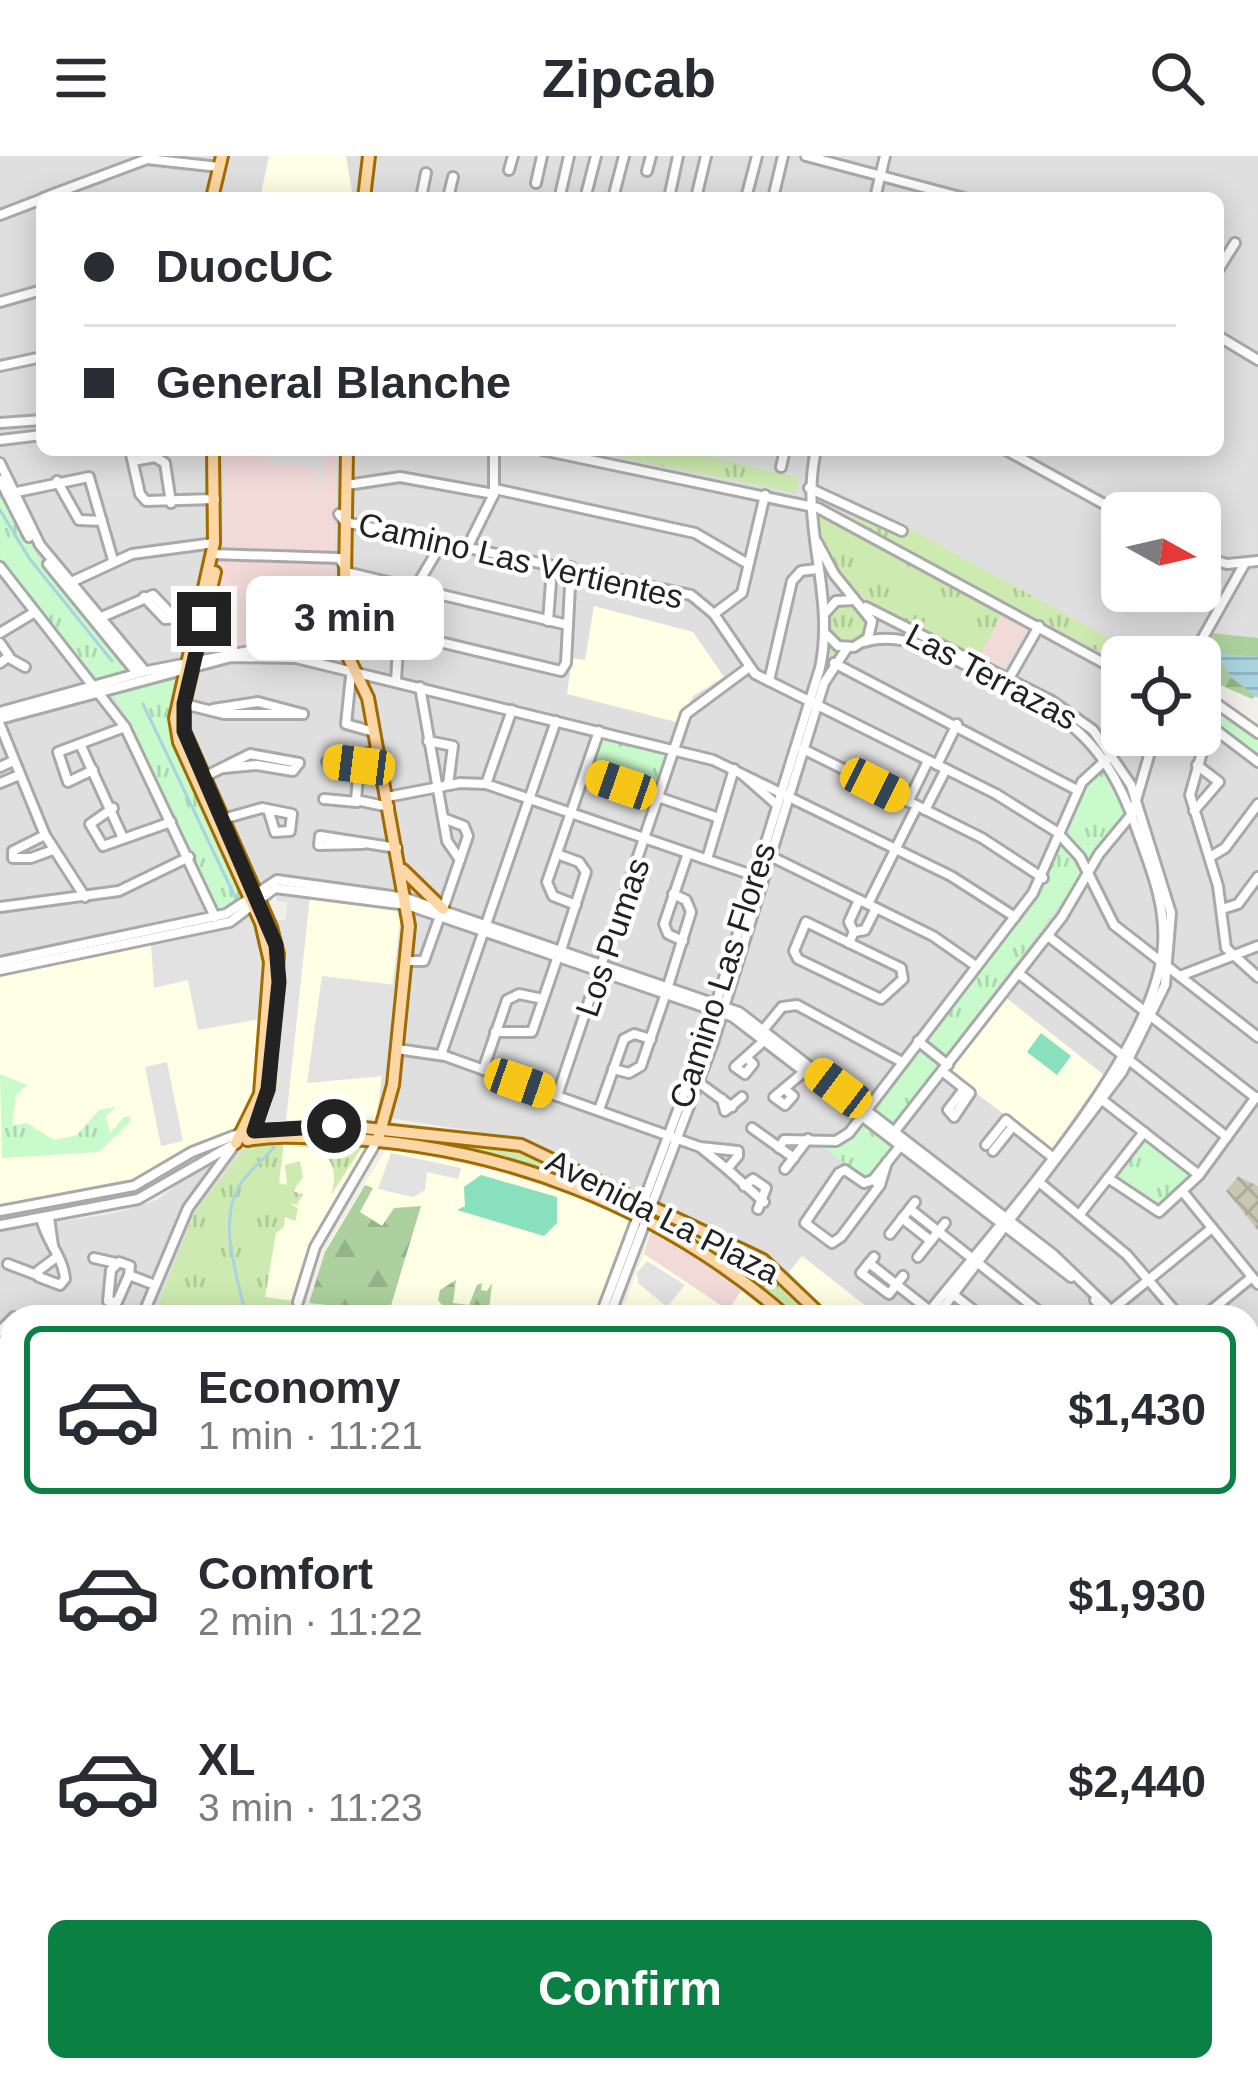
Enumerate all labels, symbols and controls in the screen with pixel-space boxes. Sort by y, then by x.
icon: menu [48,45,114,111]
icon: search [1144,45,1210,111]
text: Zipcab [542,48,716,108]
text: DuocUC [156,241,334,292]
text: General Blanche [156,357,511,408]
north arrow [1101,492,1221,612]
map controls [1101,492,1221,756]
street label: Camino Las Vertientes [355,505,687,616]
callout: 3 min [246,577,444,661]
route end [177,592,231,646]
text: 3 min [294,596,396,639]
street label: Las Terrazas [900,616,1084,737]
button: locate [1101,636,1221,756]
car [321,743,397,787]
car [835,753,915,817]
car [581,756,661,814]
street label: Camino Las Flores [662,838,783,1113]
street label: Los Pumas [568,853,657,1021]
car [798,1052,878,1124]
car [480,1054,560,1112]
route start [307,1099,361,1153]
street label: Avenida La Plaza [540,1142,786,1291]
icon: car [54,1356,162,1464]
text: Economy [198,1362,401,1413]
text: $1,430 [1068,1384,1206,1435]
text: 1 min · 11:21 [198,1414,423,1457]
icon: car [54,1542,162,1650]
text: Comfort [198,1548,373,1599]
text: $1,930 [1068,1570,1206,1621]
text: 2 min · 11:22 [198,1600,423,1643]
icon: car [54,1728,162,1836]
text: XL [198,1734,256,1785]
text: $2,440 [1068,1756,1206,1807]
text: 3 min · 11:23 [198,1786,423,1829]
button: Confirm [48,1920,1212,2058]

